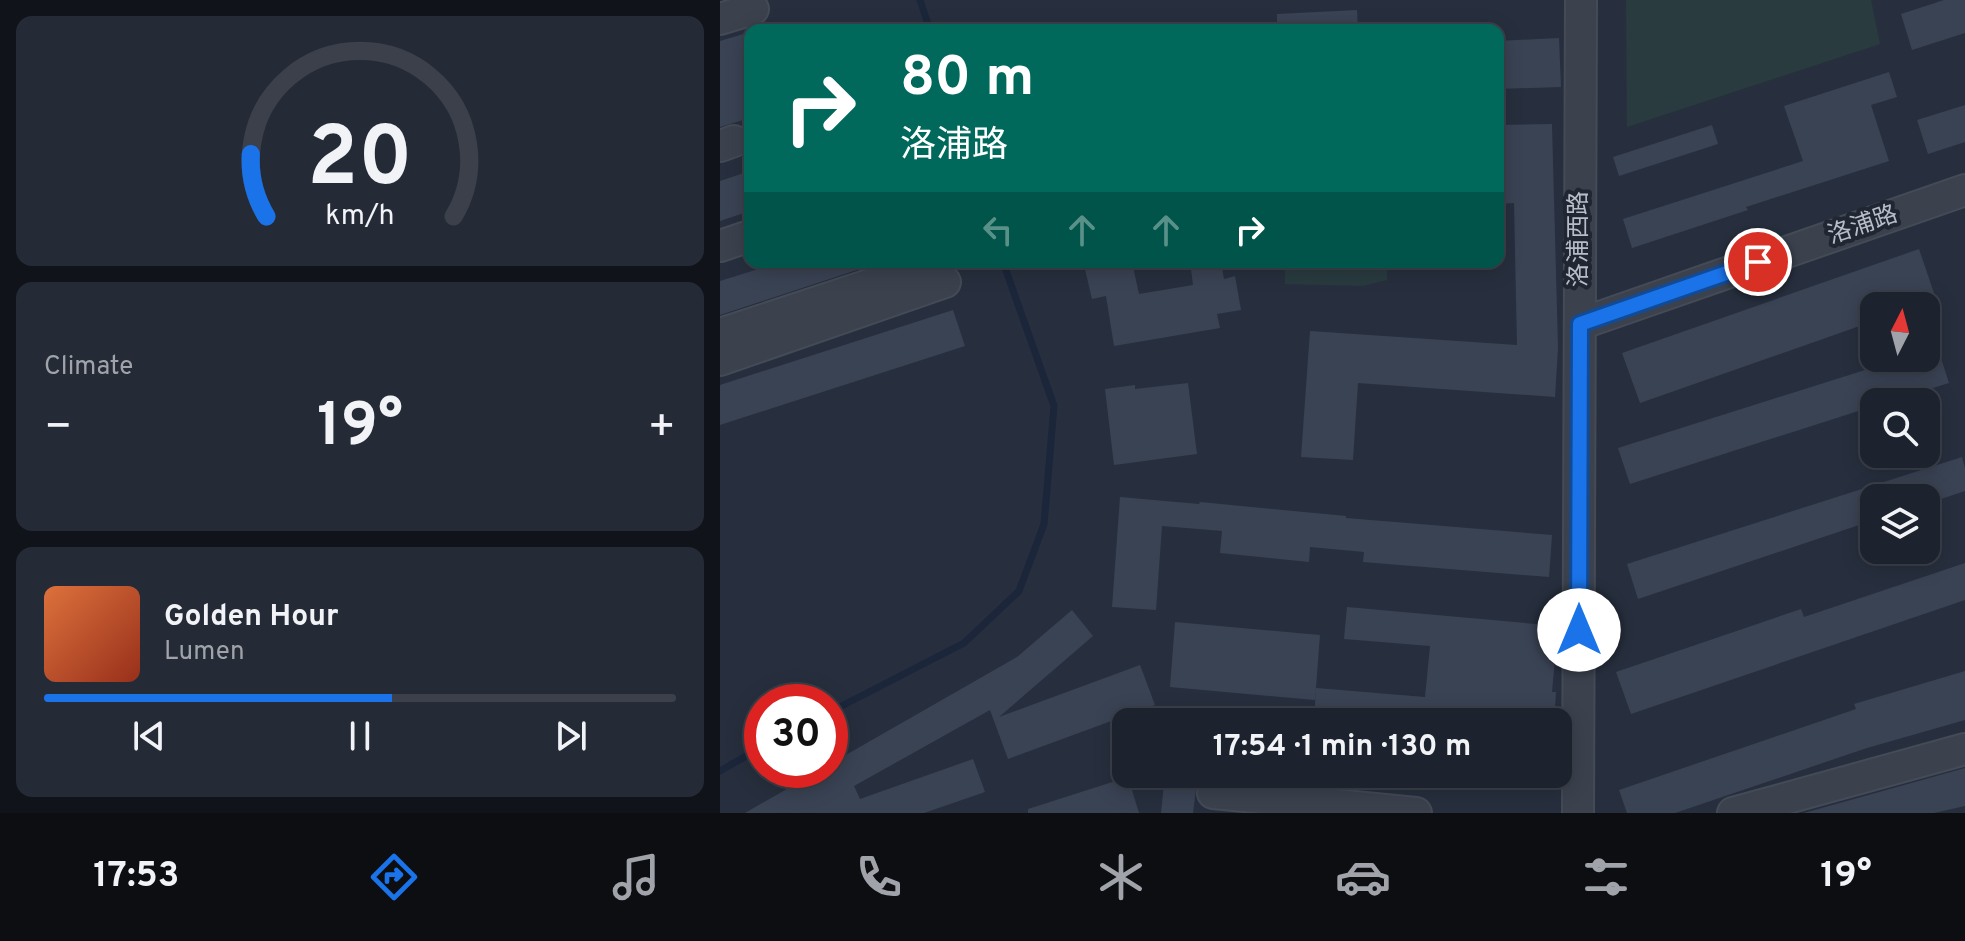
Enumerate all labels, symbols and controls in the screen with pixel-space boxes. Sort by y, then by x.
text: 80 m [900,45,1034,115]
icon: right [768,56,872,160]
text: 20 [307,109,413,214]
text: 洛浦路 [900,124,1008,170]
street label: 洛浦西路 [1565,191,1595,287]
text: km/h [325,199,395,235]
street label: 洛浦路 [1824,200,1902,252]
icon: left [976,208,1020,252]
icon: ahead [1060,208,1104,252]
icon: ahead [1144,208,1188,252]
icon: right [1228,208,1272,252]
pin [1724,228,1792,296]
icon: arrive [1736,240,1780,284]
north arrow [1860,292,1940,372]
map controls [1860,292,1940,564]
text: Climate [44,351,133,384]
button: search [1860,388,1940,468]
text: 19° [317,391,403,467]
text: − [44,401,72,457]
text: + [648,401,676,457]
button: layers [1860,484,1940,564]
position arrow [1537,588,1621,672]
text: Golden Hour [164,599,338,636]
text: Lumen [164,636,245,669]
speed limit sign: 30 [744,684,848,788]
icon: previous [127,714,171,758]
icon: pause [338,714,382,758]
icon: next [549,714,593,758]
text: 17:54 · 1 min · 130 m [1213,729,1471,766]
icon: directions [366,849,422,905]
icon: music [608,849,664,905]
icon: phone [851,849,907,905]
icon: climate [1093,849,1149,905]
icon: car [1335,849,1391,905]
icon: filters [1578,849,1634,905]
text: 17:53 [93,854,179,900]
text: 19° [1820,854,1872,900]

